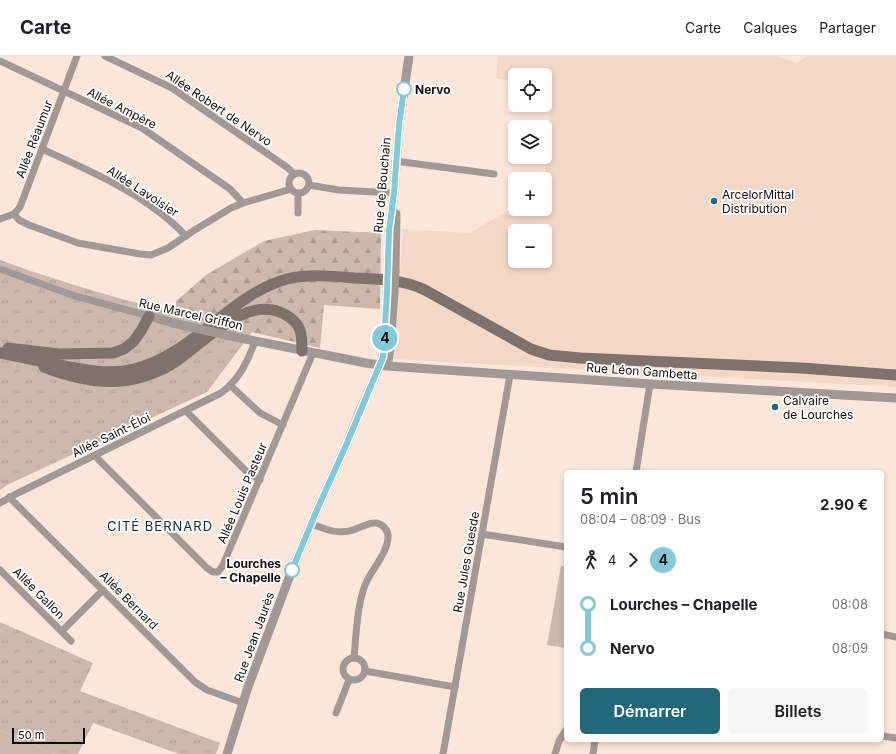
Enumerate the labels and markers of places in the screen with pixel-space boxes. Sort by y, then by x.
marker: Nervo [396,81,412,97]
place label: Nervo [415,82,451,97]
place label: ArcelorMittal Distribution [722,187,794,216]
marker: ArcelorMittal Distribution [709,196,719,206]
place label: Calvaire de Lourches [783,393,853,422]
marker: Calvaire de Lourches [770,402,780,412]
place label: Lourches – Chapelle [220,556,281,585]
marker: Lourches – Chapelle [284,562,300,578]

